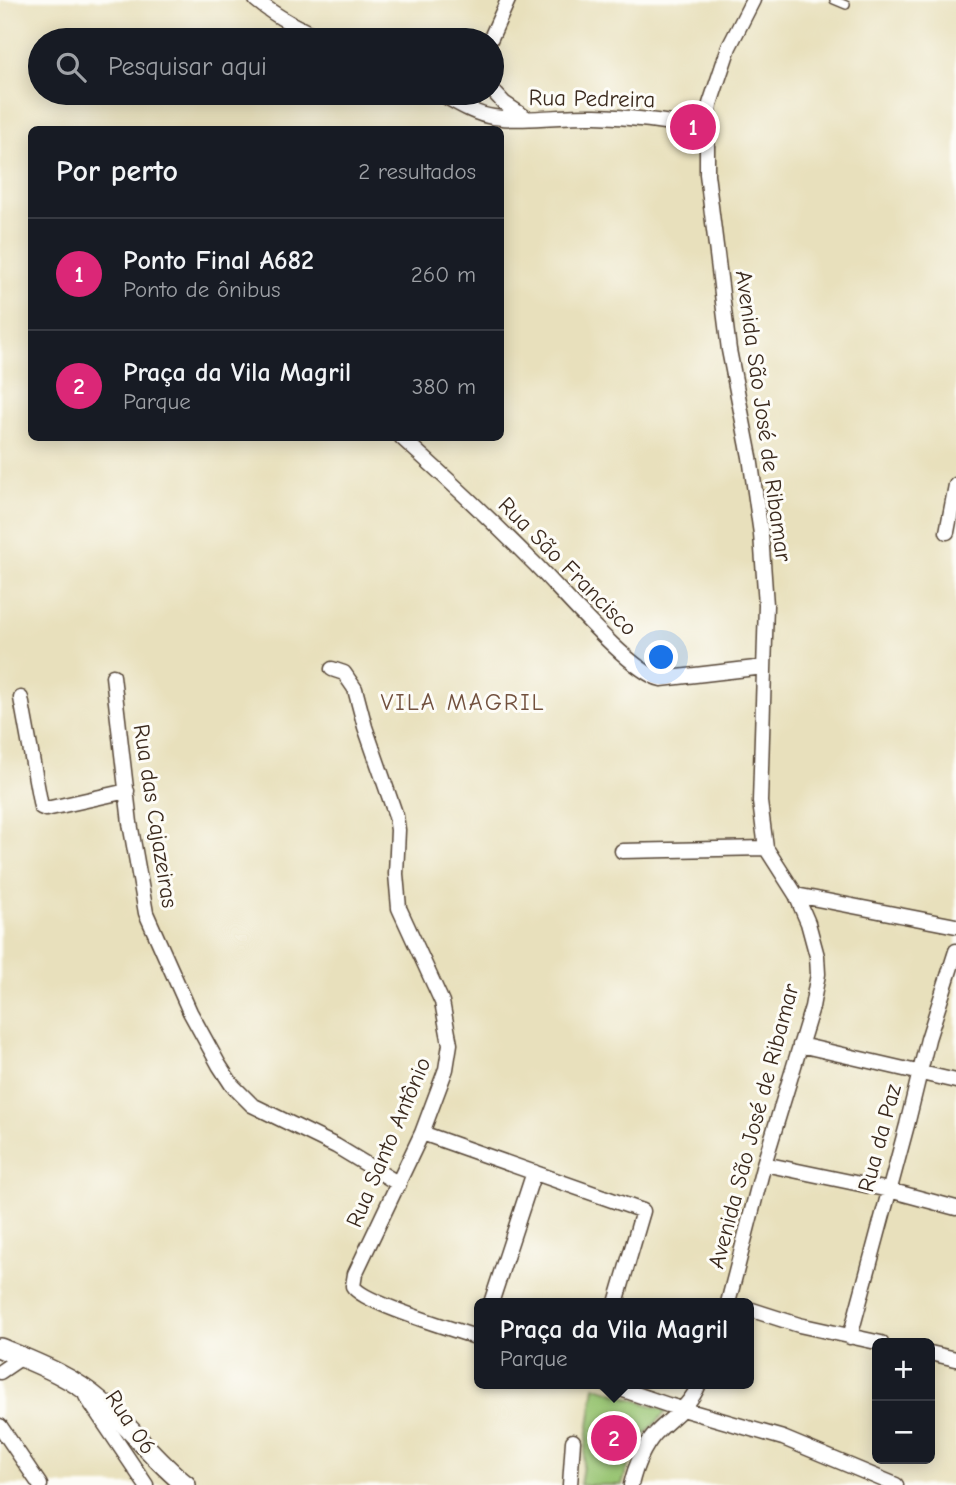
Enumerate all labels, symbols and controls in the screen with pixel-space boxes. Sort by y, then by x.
search box [28,28,504,105]
icon: search [52,48,90,86]
text: Pesquisar aqui [108,52,267,82]
street label: Rua Pedreira [528,84,656,113]
pin: 1 [670,101,716,153]
text: Por perto [56,154,178,189]
text: 2 resultados [358,158,476,185]
text: Ponto Final A682 [123,246,314,276]
text: 1 [74,261,84,288]
text: 260 m [411,261,476,288]
street label: Avenida São José de Ribamar [730,269,797,564]
text: Ponto de ônibus [123,276,281,303]
text: Praça da Vila Magril [123,358,351,388]
text: 2 [73,373,85,400]
text: 380 m [412,373,476,400]
text: Parque [123,388,191,415]
street label: Rua São Francisco [493,491,643,641]
your location [644,640,678,674]
district label: VILA MAGRIL [380,688,546,716]
street label: Rua das Cajazeiras [128,722,183,910]
street label: Avenida São José de Ribamar [702,980,805,1272]
street label: Rua Santo Antônio [340,1053,437,1231]
street label: Rua da Paz [852,1081,907,1195]
popup [474,1298,754,1389]
text: Praça da Vila Magril [500,1315,728,1345]
map controls [872,1338,935,1464]
button: + [872,1338,935,1401]
text: Parque [500,1345,568,1372]
street label: Rua 06 [99,1385,162,1459]
button: − [872,1401,935,1464]
pin: 2 [591,1412,637,1464]

